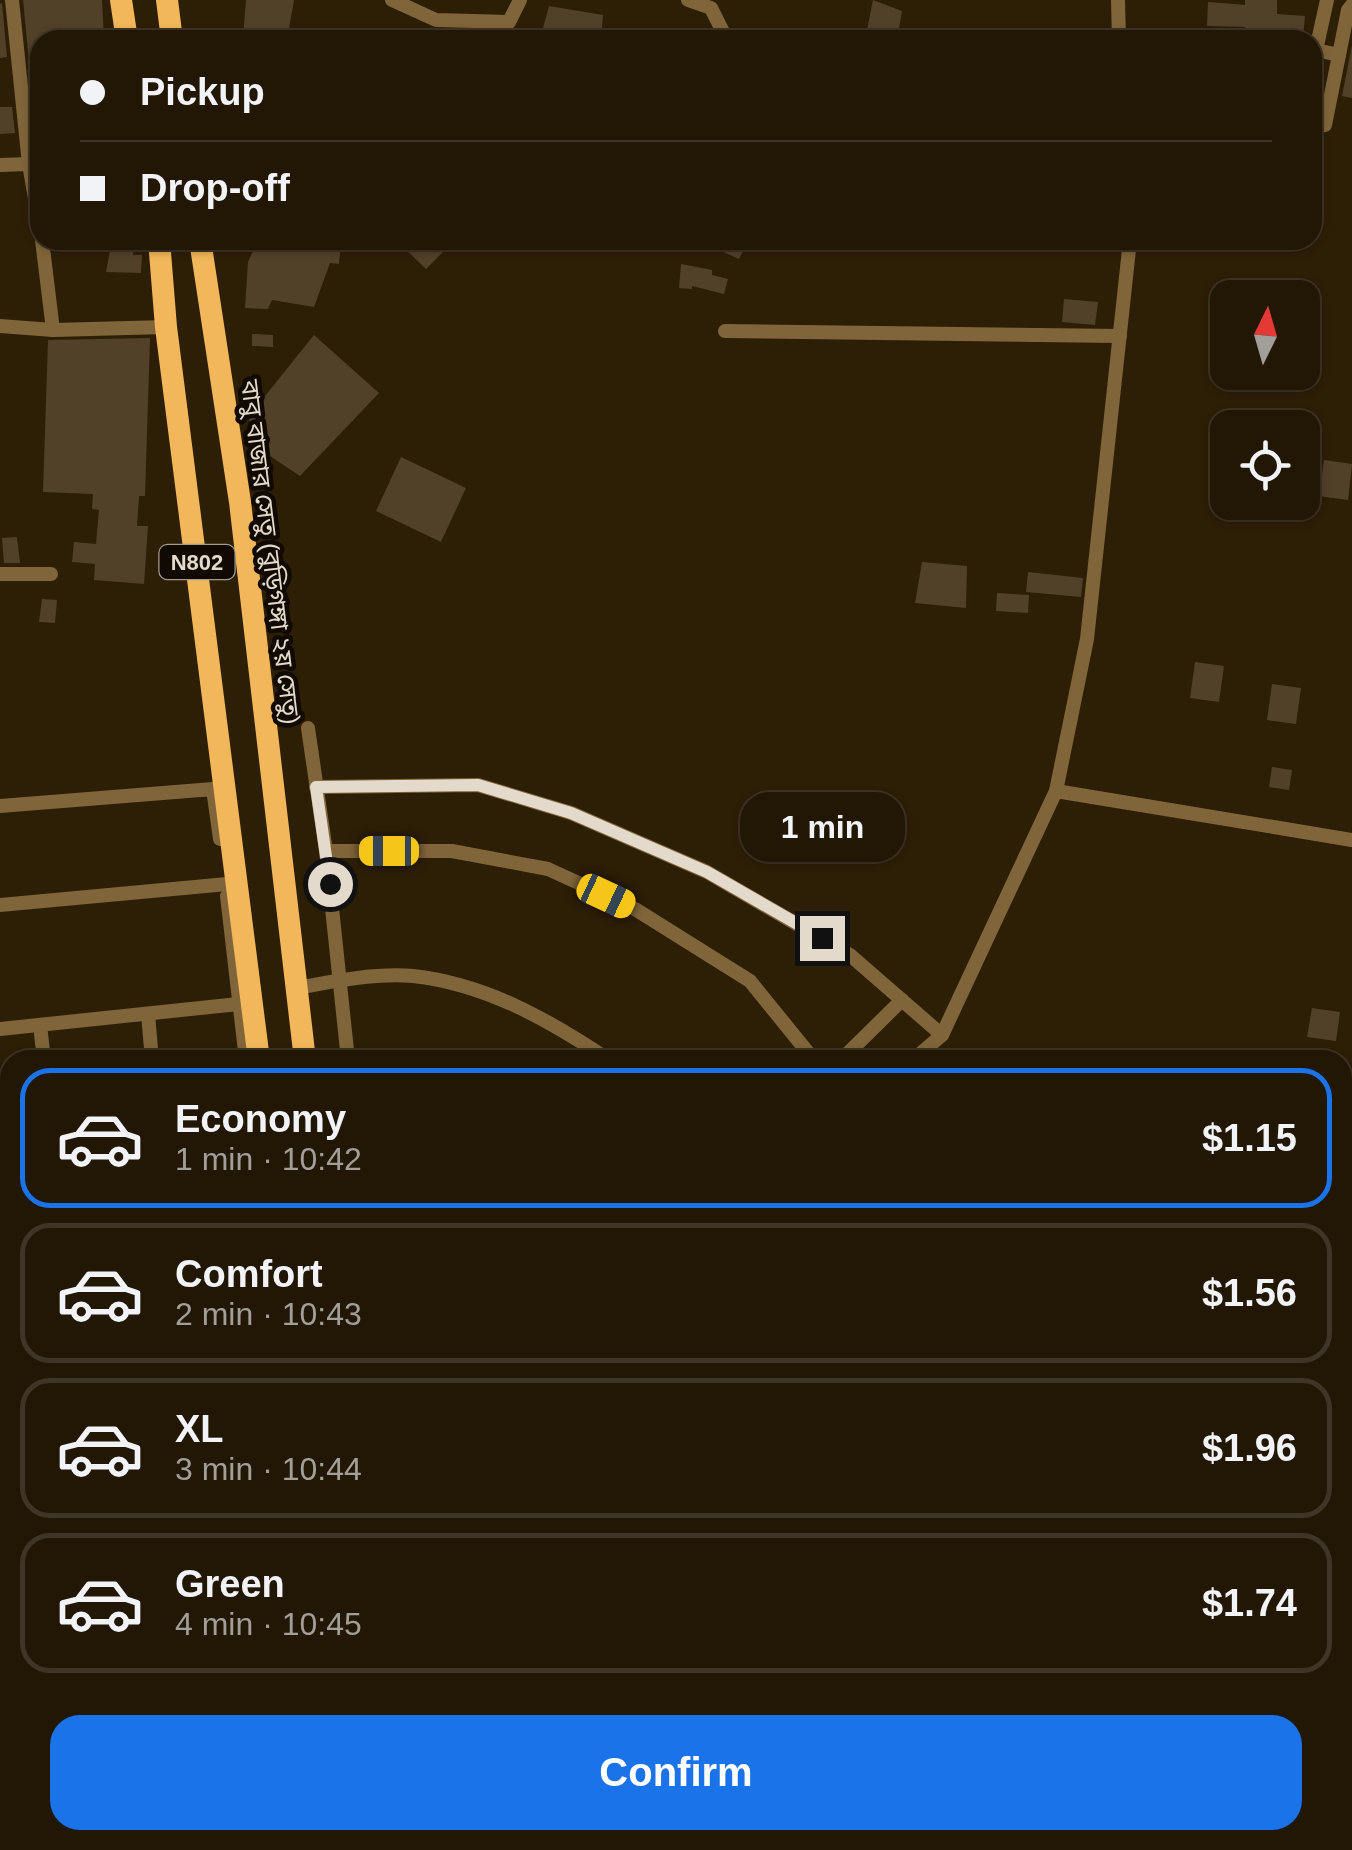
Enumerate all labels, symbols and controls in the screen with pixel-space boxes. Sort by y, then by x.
text: Pickup [140,71,265,113]
text: Drop-off [140,167,290,209]
north arrow [1210,280,1320,390]
map controls [1210,280,1320,520]
street label: বাবু বাজার সেতু (বুড়িগঙ্গা ২য় সেতু) [234,377,306,726]
button: locate [1210,410,1320,520]
road number: N802 [160,545,234,579]
callout: 1 min [740,793,904,863]
text: 1 min [781,809,864,845]
car [359,836,419,866]
route start [308,862,353,907]
car [572,870,640,922]
route end [800,916,845,961]
icon: car [55,1093,145,1183]
text: Economy [175,1098,346,1140]
text: $1.15 [1202,1117,1297,1159]
text: 1 min · 10:42 [175,1141,362,1177]
icon: car [55,1248,145,1338]
text: Comfort [175,1253,323,1295]
text: $1.56 [1202,1272,1297,1314]
text: 2 min · 10:43 [175,1296,362,1332]
icon: car [55,1403,145,1493]
text: XL [175,1408,224,1450]
text: $1.96 [1202,1427,1297,1469]
text: 3 min · 10:44 [175,1451,362,1487]
icon: car [55,1558,145,1648]
text: Green [175,1563,285,1605]
text: $1.74 [1202,1582,1297,1624]
text: 4 min · 10:45 [175,1606,362,1642]
button: Confirm [50,1715,1302,1830]

